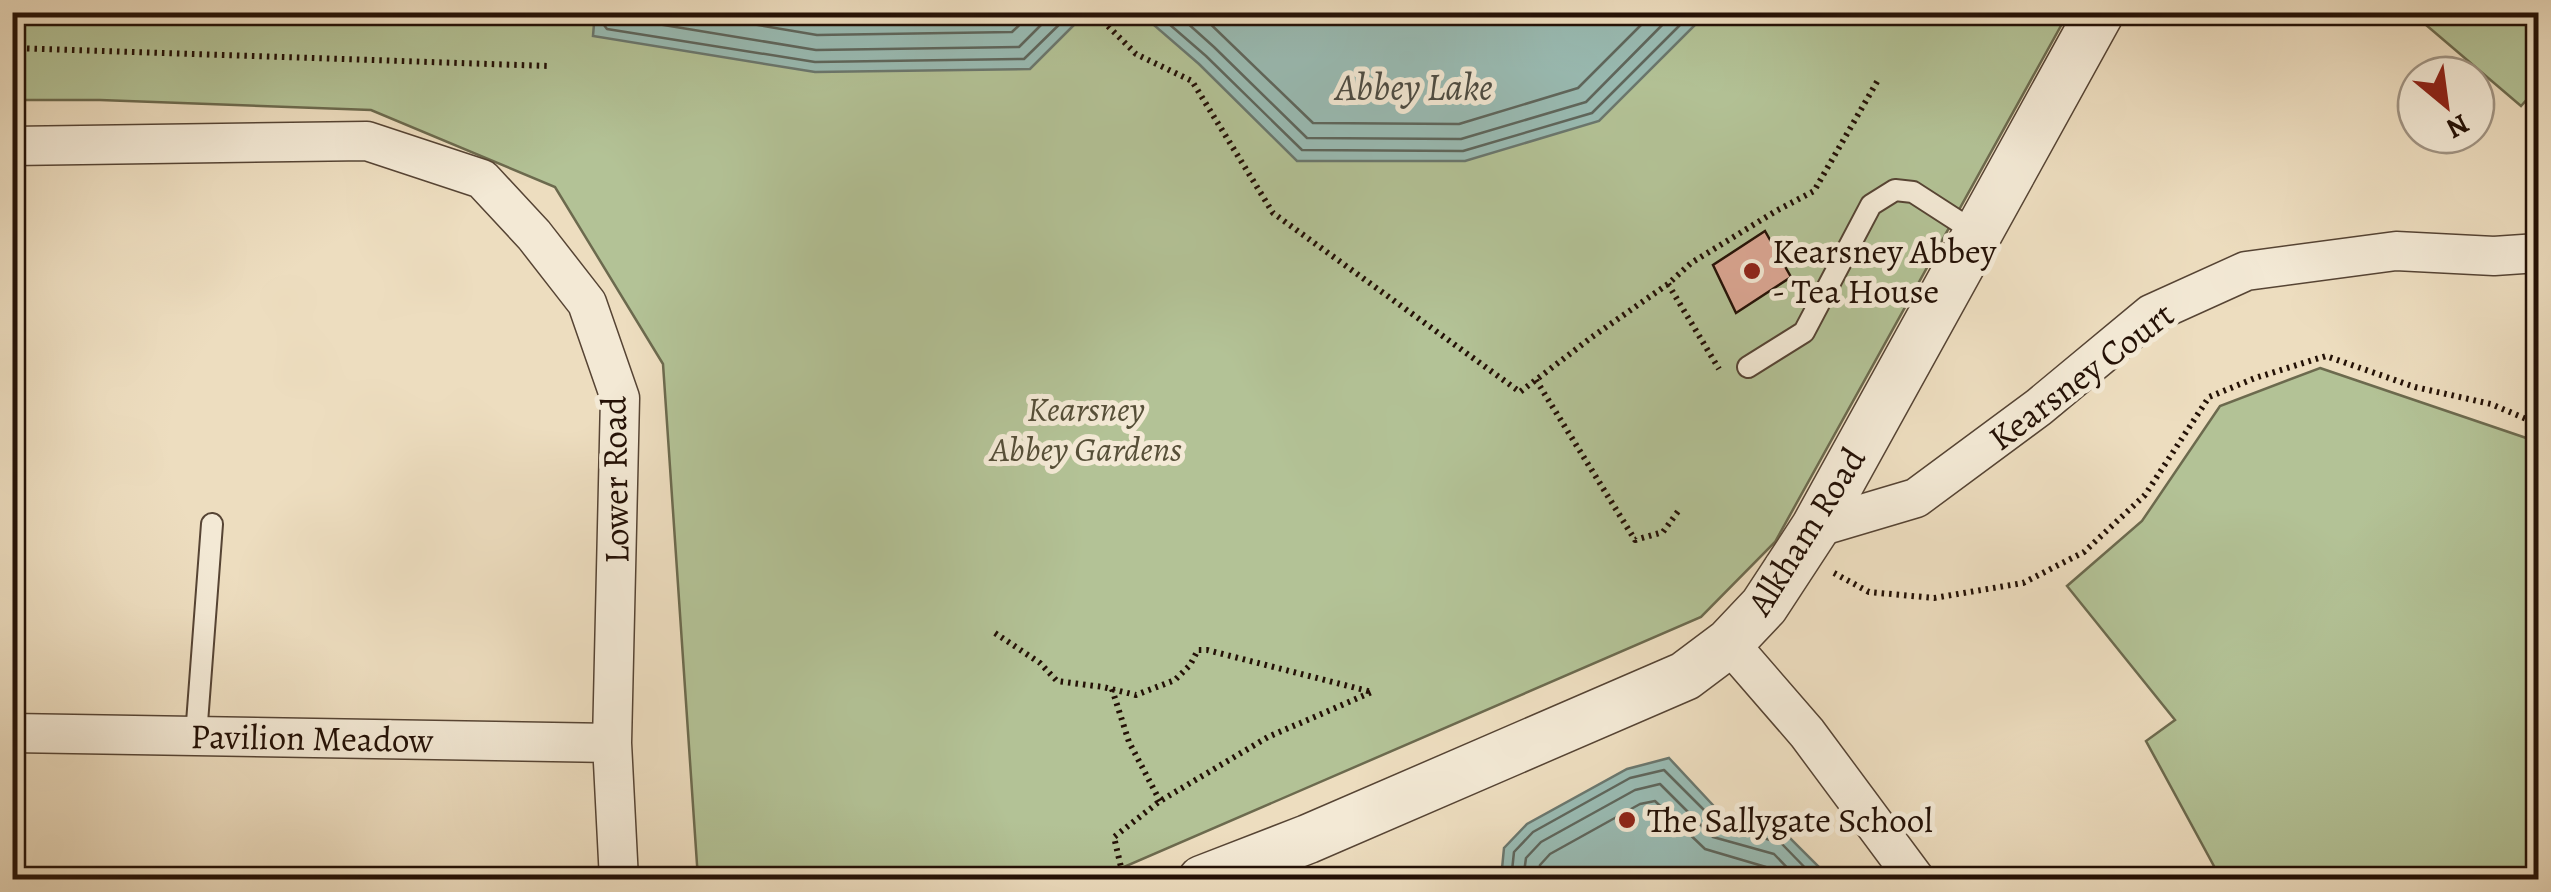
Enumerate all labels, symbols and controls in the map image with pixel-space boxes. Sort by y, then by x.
north arrow [2396,55,2496,155]
water label: Abbey Lake [1333,61,1493,113]
text: N [2440,104,2476,148]
place label: Kearsney Abbey - Tea House [1772,227,1997,315]
marker: Kearsney Abbey - Tea House [1741,260,1763,282]
street label: Kearsney Court [1979,291,2183,461]
park label: Kearsney Abbey Gardens [988,385,1182,473]
street label: Lower Road [590,396,640,564]
street label: Alkham Road [1735,438,1877,625]
street label: Pavilion Meadow [190,712,434,764]
place label: The Sallygate School [1647,796,1933,844]
marker: The Sallygate School [1616,809,1638,831]

